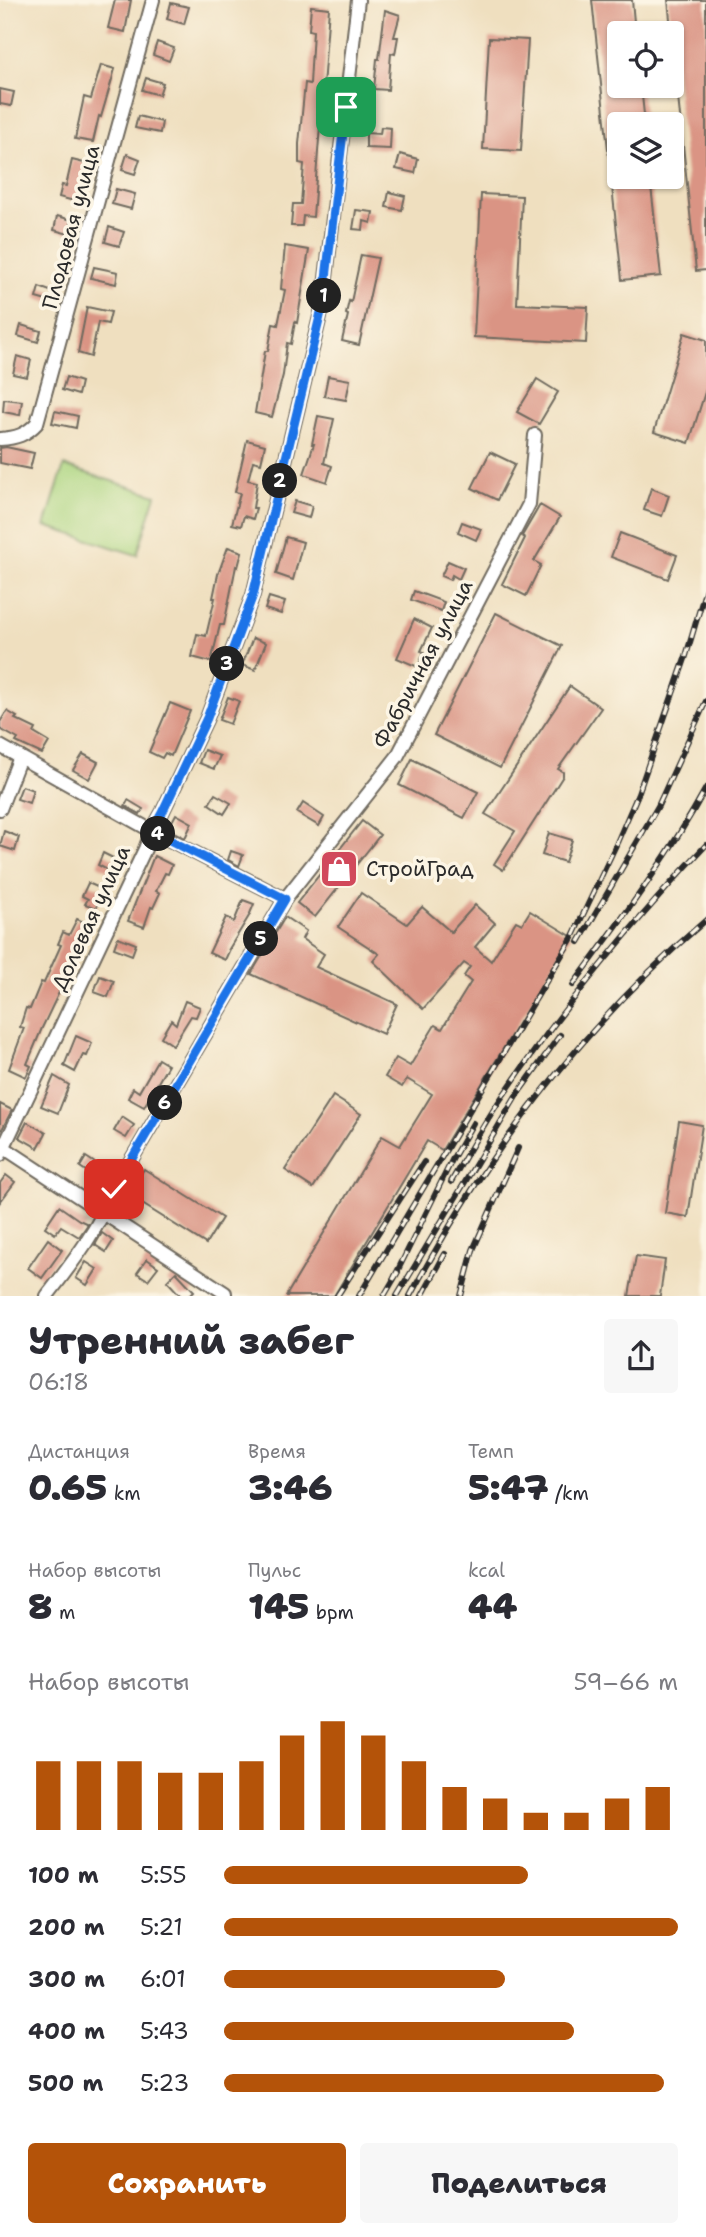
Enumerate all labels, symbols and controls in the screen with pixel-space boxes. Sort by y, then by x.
map controls [607,21,684,189]
button: locate [607,21,684,98]
pin [316,77,376,137]
icon: arrive [327,88,365,126]
button: layers [607,112,684,189]
street label: Плодовая улица [36,142,106,312]
pin: 1 [306,278,342,314]
text: 1 [319,283,328,308]
pin: 2 [262,463,298,498]
text: 2 [273,468,286,493]
street label: Фабричная улица [367,575,479,753]
pin: 3 [210,646,244,682]
text: 3 [220,651,233,676]
pin: 4 [140,816,176,852]
text: 4 [151,821,164,846]
street label: Долевая улица [45,841,137,995]
shop icon: СтройГрад [318,848,360,890]
place label: СтройГрад [366,855,474,883]
pin: 5 [244,922,278,956]
text: 5 [255,926,266,951]
pin: 6 [148,1086,182,1120]
text: 6 [158,1090,171,1115]
pin [84,1159,144,1219]
icon: check [95,1170,133,1208]
text: Утренний забег [28,1315,354,1366]
button: share [604,1319,678,1393]
text: 06:18 [28,1367,89,1397]
text: Дистанция [28,1439,130,1464]
text: Время [248,1439,306,1464]
text: Темп [468,1439,514,1464]
text: 0.65 [28,1464,107,1511]
text: 3:46 [248,1464,332,1511]
text: 5:47 [468,1464,549,1511]
text: km [107,1481,141,1506]
text: /km [549,1481,589,1506]
text: Набор высоты [28,1558,161,1583]
text: Пульс [248,1558,301,1583]
text: kcal [468,1558,505,1583]
text: 8 [28,1583,53,1630]
text: 145 [248,1583,309,1630]
text: 44 [468,1583,517,1630]
text: m [53,1600,75,1625]
text: bpm [309,1600,354,1625]
text: Набор высоты [28,1667,189,1697]
text: 59–66 m [574,1667,678,1697]
text: 100 m [28,1860,99,1890]
text: 5:55 [140,1860,186,1890]
text: 200 m [28,1912,105,1942]
text: 5:21 [140,1912,183,1942]
text: 300 m [28,1964,105,1994]
text: 6:01 [140,1964,186,1994]
text: 400 m [28,2016,105,2046]
text: 5:43 [140,2016,189,2046]
text: 500 m [28,2068,103,2098]
text: 5:23 [140,2068,189,2098]
button: Сохранить [28,2143,346,2223]
button: Поделиться [360,2143,678,2223]

